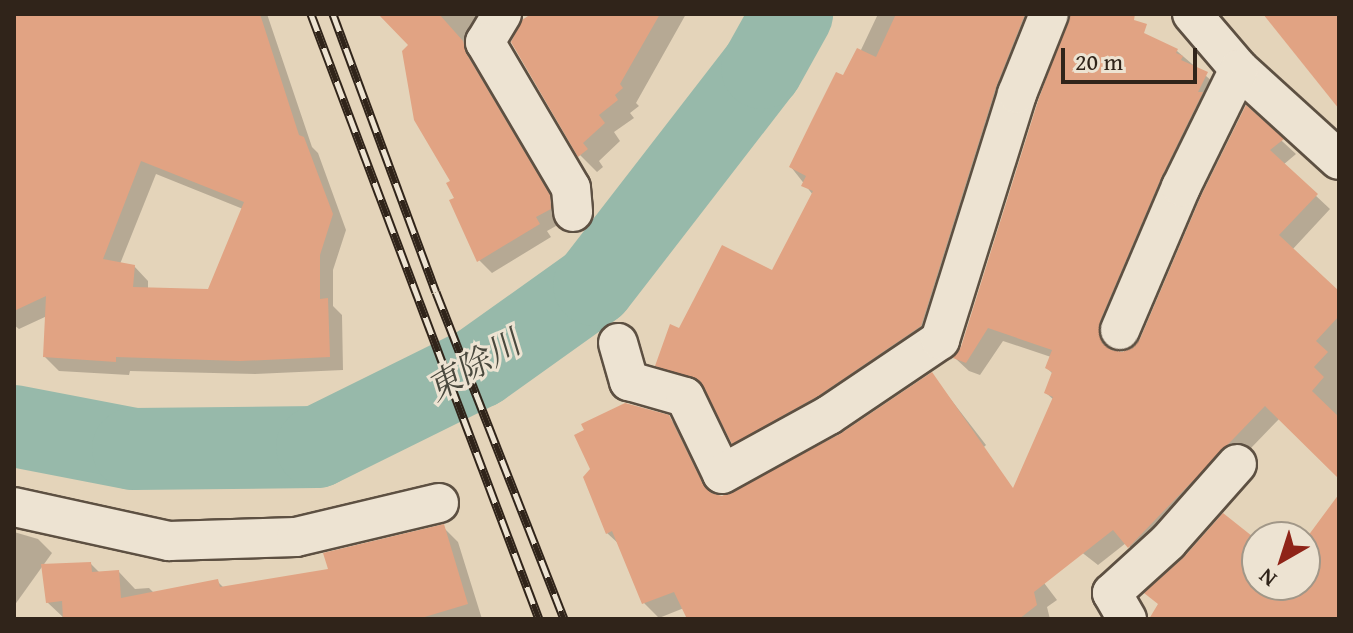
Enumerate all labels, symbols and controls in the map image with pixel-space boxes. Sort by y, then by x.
scale bar [1065,32,1201,82]
text: 20 m [1075,44,1123,79]
water label: 東除川 [419,321,527,409]
north arrow [1241,521,1321,601]
text: N [1251,561,1283,595]

